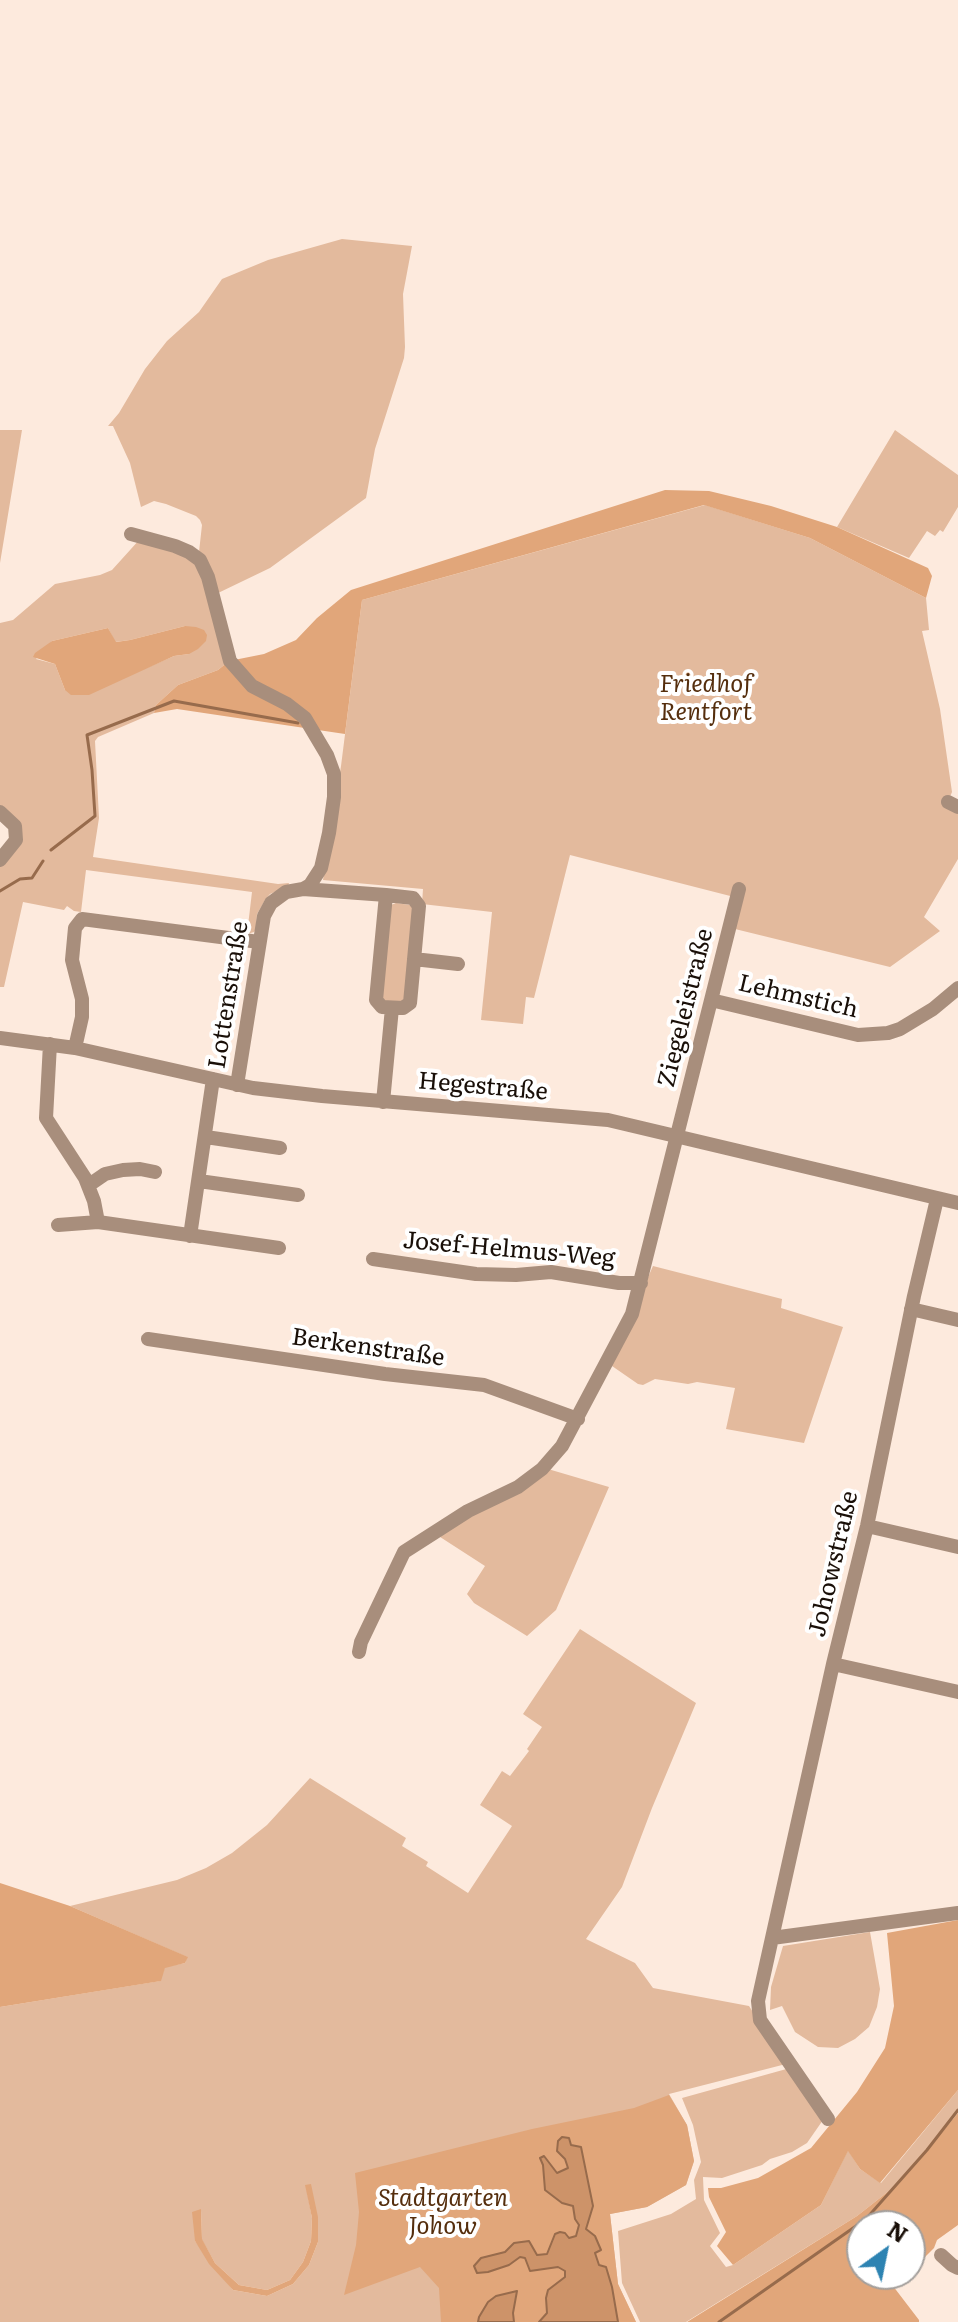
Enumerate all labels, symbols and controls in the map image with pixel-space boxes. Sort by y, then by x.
park label: Friedhof Rentfort [660,671,752,727]
street label: Lottenstraße [203,919,255,1071]
street label: Ziegeleistraße [652,926,720,1090]
street label: Lehmstich [735,969,861,1025]
street label: Hegestraße [417,1067,549,1107]
street label: Josef-Helmus-Weg [402,1226,616,1274]
street label: Berkenstraße [290,1323,446,1373]
street label: Johowstraße [803,1488,865,1640]
park label: Stadtgarten Johow [378,2185,508,2241]
north arrow [846,2210,926,2290]
text: N [882,2212,915,2250]

